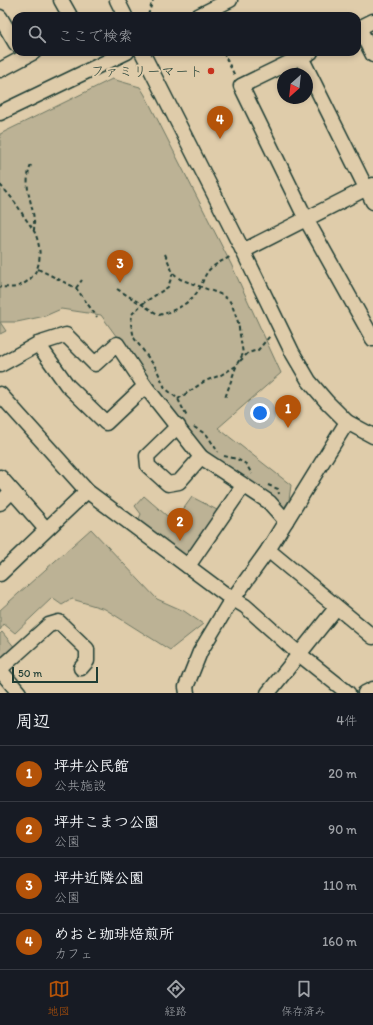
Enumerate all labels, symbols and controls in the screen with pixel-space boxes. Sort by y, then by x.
search box [12,12,361,56]
icon: search [26,23,48,45]
text: ここで検索 [58,27,133,45]
place label: ファミリーマート [91,63,203,80]
marker: ファミリーマート [206,66,216,76]
north arrow [277,68,313,104]
pin: 4 [207,106,233,139]
pin: 3 [107,250,133,283]
pin: 1 [275,395,301,428]
your location [250,403,270,423]
pin: 2 [167,508,193,541]
scale bar [12,665,98,684]
text: 50 m [18,667,42,680]
text: 周辺 [16,711,50,731]
text: 4件 [336,713,357,728]
text: 坪井公民館 [54,757,129,775]
text: 1 [26,766,32,781]
text: 20 m [328,766,357,781]
text: 公共施設 [54,778,106,793]
text: 坪井こまつ公園 [54,813,159,831]
text: 2 [26,822,32,837]
text: 90 m [328,822,357,837]
text: 公園 [54,834,80,849]
text: 坪井近隣公園 [54,869,144,887]
text: 3 [25,878,33,893]
text: 110 m [323,878,357,893]
text: 公園 [54,890,80,905]
text: めおと珈琲焙煎所 [54,925,174,943]
text: 4 [25,934,33,949]
text: 160 m [322,934,357,949]
text: カフェ [54,946,93,961]
tab: 地図 [48,978,70,1018]
tab: 経路 [165,978,187,1018]
tab: 保存済み [282,978,326,1018]

